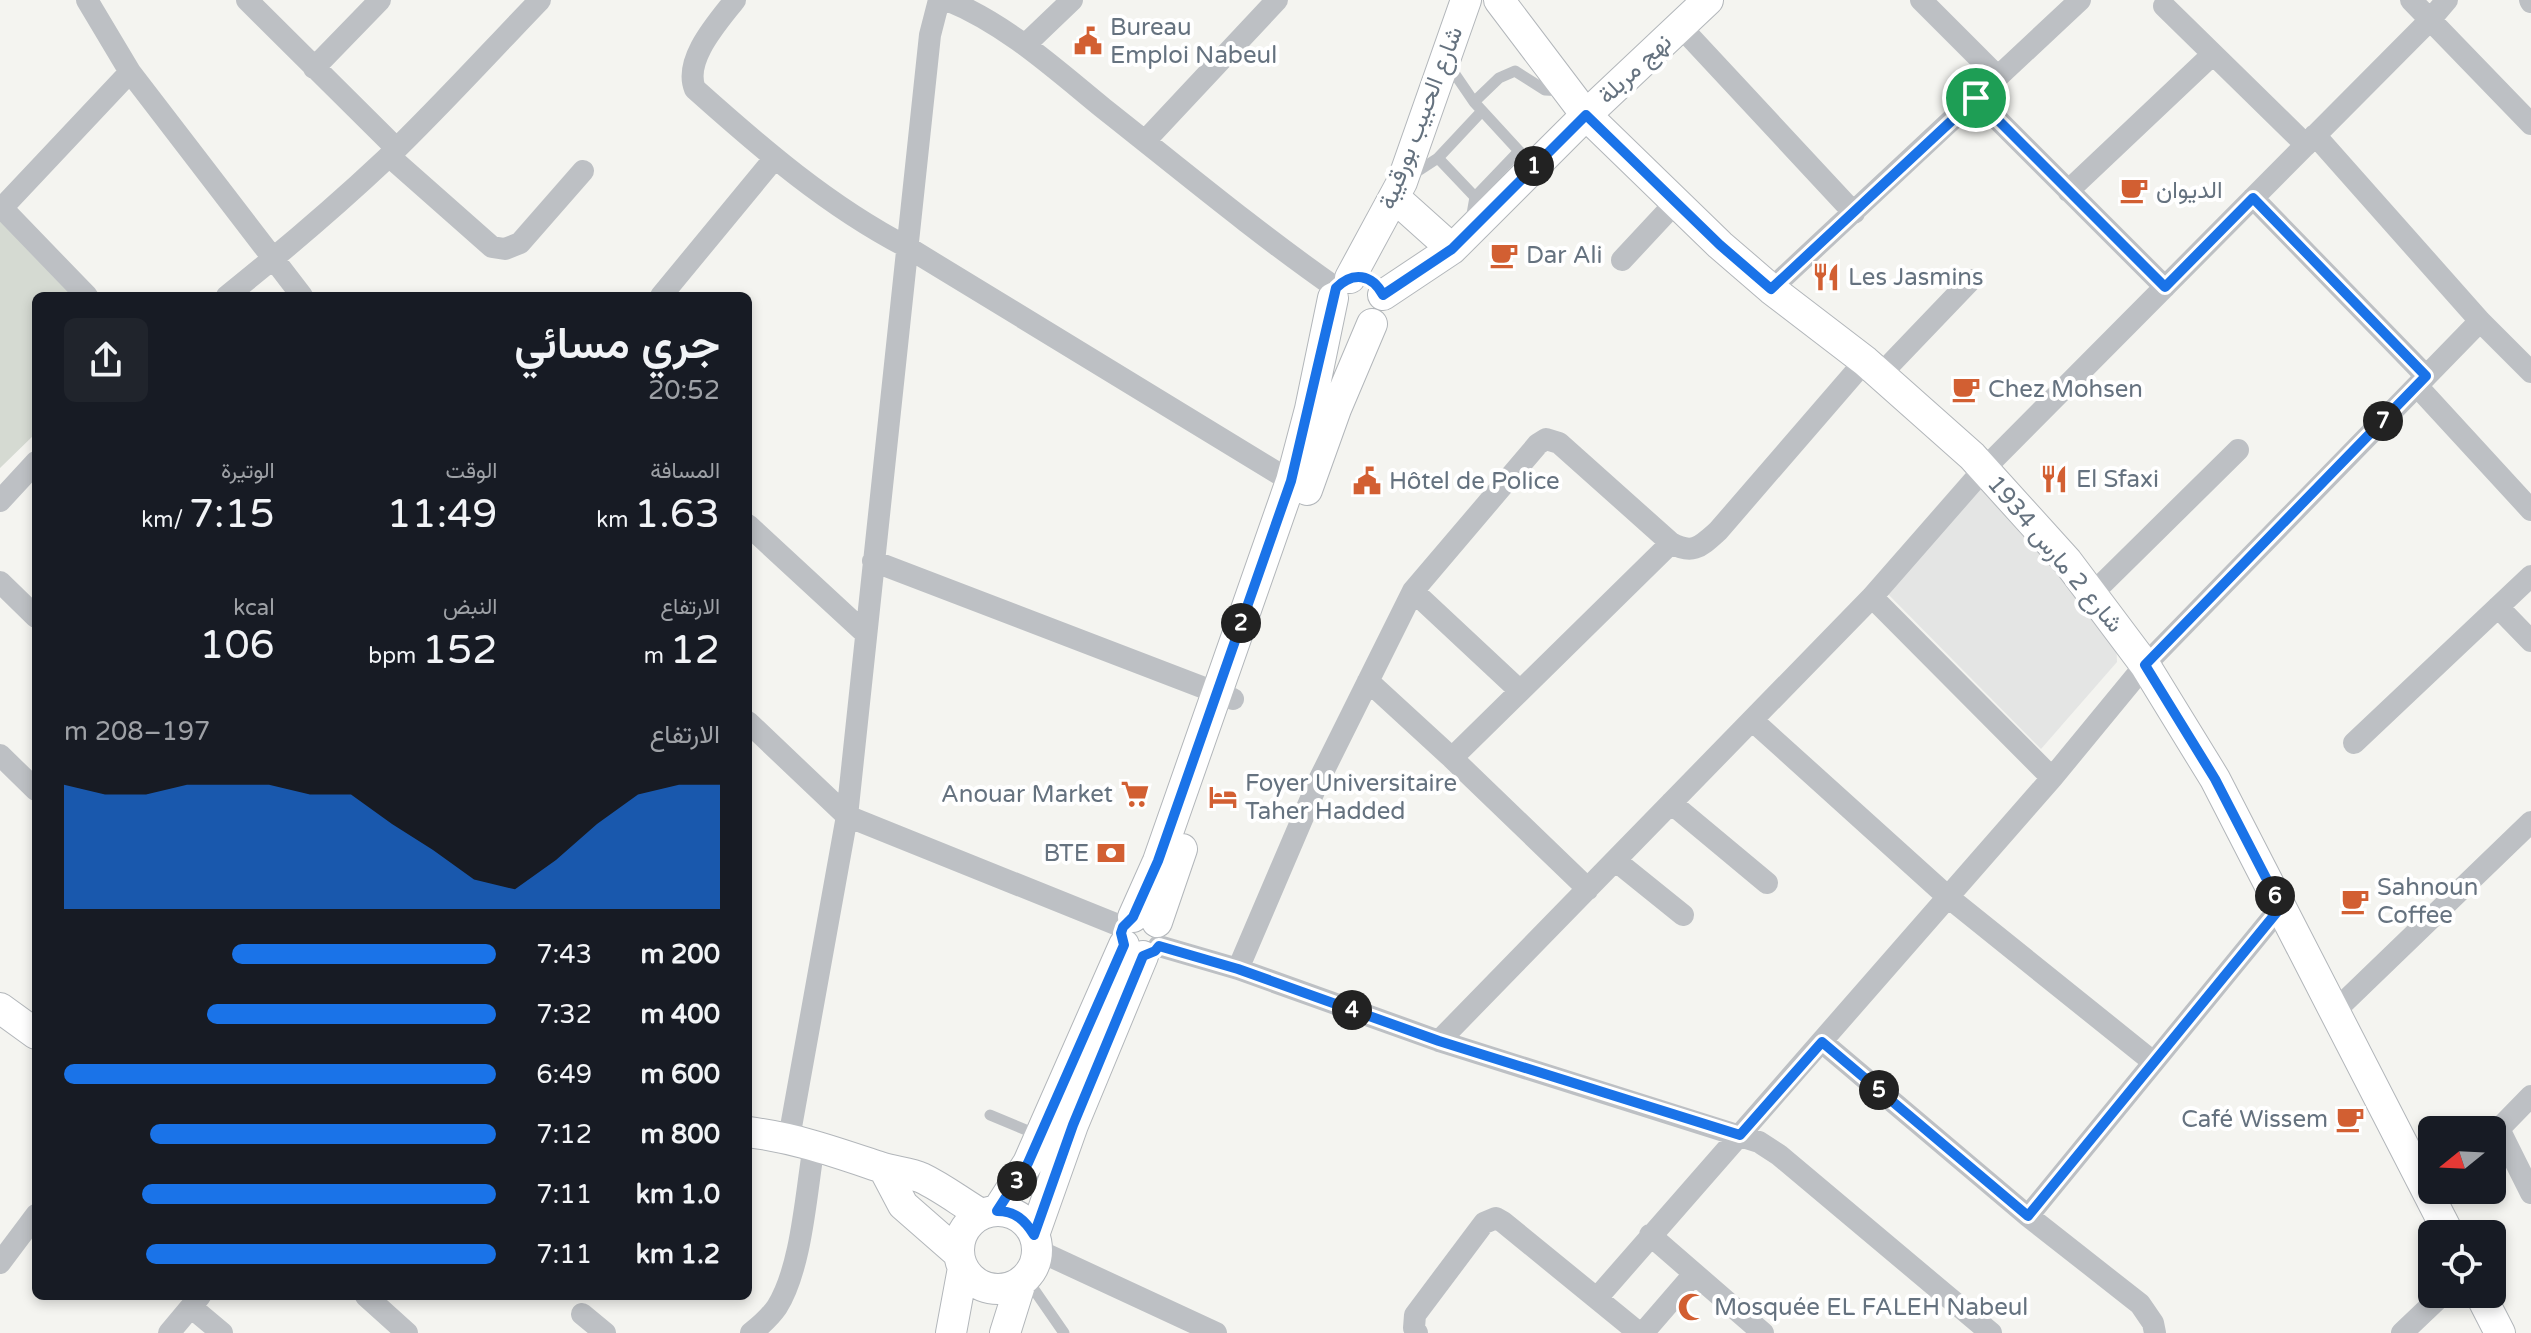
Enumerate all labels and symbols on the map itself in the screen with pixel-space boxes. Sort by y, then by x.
place label: Bureau Emploi Nabeul [1110,13,1277,70]
street label: شارع الحبيب بورقيبة [1373,22,1470,214]
public building icon: Bureau Emploi Nabeul [1073,26,1103,56]
street label: نهج مربلة [1592,28,1679,112]
pin [1942,64,2010,132]
pin: 1 [1514,146,1554,186]
cafe icon: الديوان [2119,175,2149,205]
place label: الديوان [2156,176,2223,205]
cafe icon: Dar Ali [1489,240,1519,270]
place label: Dar Ali [1526,241,1602,270]
restaurant icon: Les Jasmins [1811,262,1841,292]
place label: Les Jasmins [1848,263,1984,292]
cafe icon: Chez Mohsen [1951,374,1981,404]
place label: Chez Mohsen [1988,375,2143,404]
pin: 7 [2363,401,2403,441]
restaurant icon: El Sfaxi [2039,464,2069,494]
place label: El Sfaxi [2076,465,2159,494]
public building icon: Hôtel de Police [1352,466,1382,496]
place label: Hôtel de Police [1389,467,1560,496]
street label: شارع 2 مارس 1934 [1980,470,2129,639]
pin: 2 [1221,603,1261,643]
place label: Foyer Universitaire Taher Hadded [1245,769,1457,826]
supermarket icon: Anouar Market [1120,779,1150,809]
place label: Anouar Market [941,780,1113,809]
hotel icon: Foyer Universitaire Taher Hadded [1208,782,1238,812]
bank icon: BTE [1096,838,1126,868]
place label: BTE [1043,839,1089,868]
place label: Sahnoun Coffee [2377,873,2478,930]
pin: 6 [2255,876,2295,916]
cafe icon: Sahnoun Coffee [2340,886,2370,916]
pin: 4 [1332,990,1372,1030]
pin: 5 [1859,1070,1899,1110]
cafe icon: Café Wissem [2335,1104,2365,1134]
place label: Café Wissem [2181,1105,2328,1134]
north arrow [2418,1116,2506,1204]
pin: 3 [997,1161,1037,1201]
mosque icon: Mosquée EL FALEH Nabeul [1677,1292,1707,1322]
place label: Mosquée EL FALEH Nabeul [1714,1293,2028,1322]

